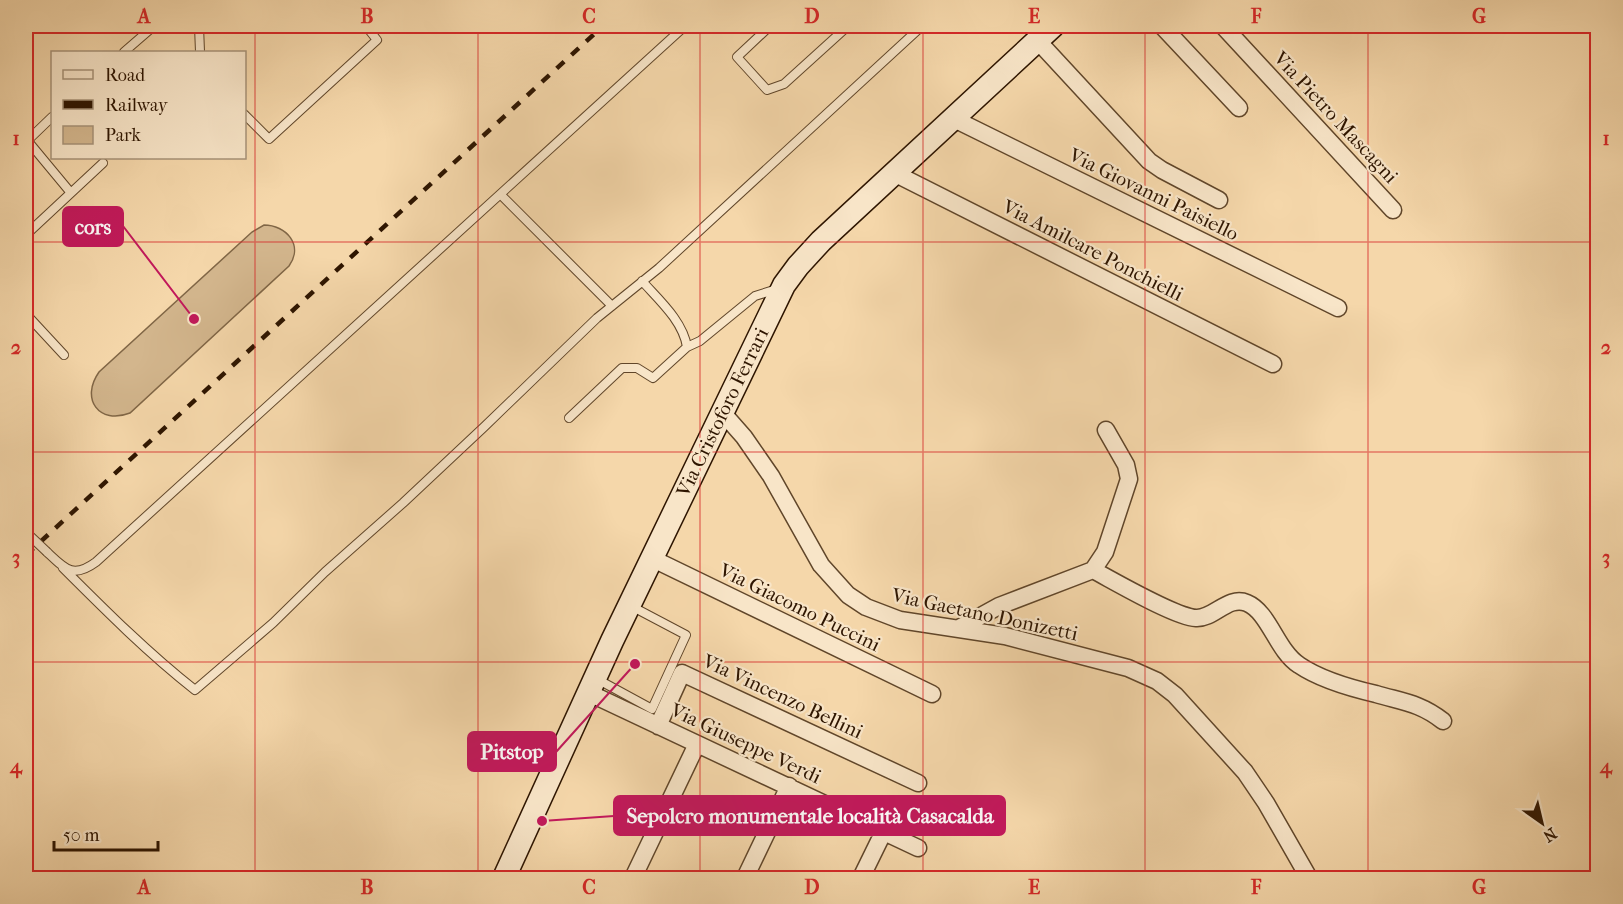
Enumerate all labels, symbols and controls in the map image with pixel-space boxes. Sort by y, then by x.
text: A [136,5,152,28]
text: B [360,5,374,28]
text: C [582,5,596,28]
text: D [804,5,820,28]
text: E [1028,5,1040,28]
text: F [1250,5,1262,28]
text: G [1472,5,1486,28]
street label: Via Pietro Mascagni [1268,46,1403,188]
legend [51,51,246,159]
text: Road [105,65,145,86]
text: Railway [105,95,169,116]
text: Park [105,125,142,146]
text: 1 [12,127,20,150]
text: 1 [1602,127,1610,150]
street label: Via Giovanni Paisiello [1064,143,1242,245]
street label: Via Amilcare Ponchielli [998,194,1187,306]
callout: cors [63,207,123,246]
text: cors [75,215,111,239]
street label: Via Cristoforo Ferrari [671,324,773,501]
text: 2 [11,336,21,359]
text: 2 [1601,336,1611,359]
text: 3 [12,546,20,569]
text: 3 [1602,546,1610,569]
street label: Via Giacomo Puccini [715,558,884,656]
street label: Via Gaetano Donizetti [889,583,1080,645]
street label: Via Vincenzo Bellini [698,649,866,744]
street label: Via Giuseppe Verdi [666,698,825,788]
callout: Pitstop [468,732,556,771]
text: Pitstop [480,740,544,764]
text: 4 [9,755,23,779]
text: 4 [1599,755,1613,779]
north arrow [1512,793,1572,853]
callout: Sepolcro monumentale località Casacalda [614,796,1005,835]
text: Sepolcro monumentale località Casacalda [626,804,995,828]
scale bar [54,814,158,852]
text: N [1539,824,1560,847]
text: 50 m [63,825,100,846]
text: A [136,876,152,899]
text: B [360,876,374,899]
text: C [582,876,596,899]
text: D [804,876,820,899]
text: E [1028,876,1040,899]
text: F [1250,876,1262,899]
text: G [1472,876,1486,899]

